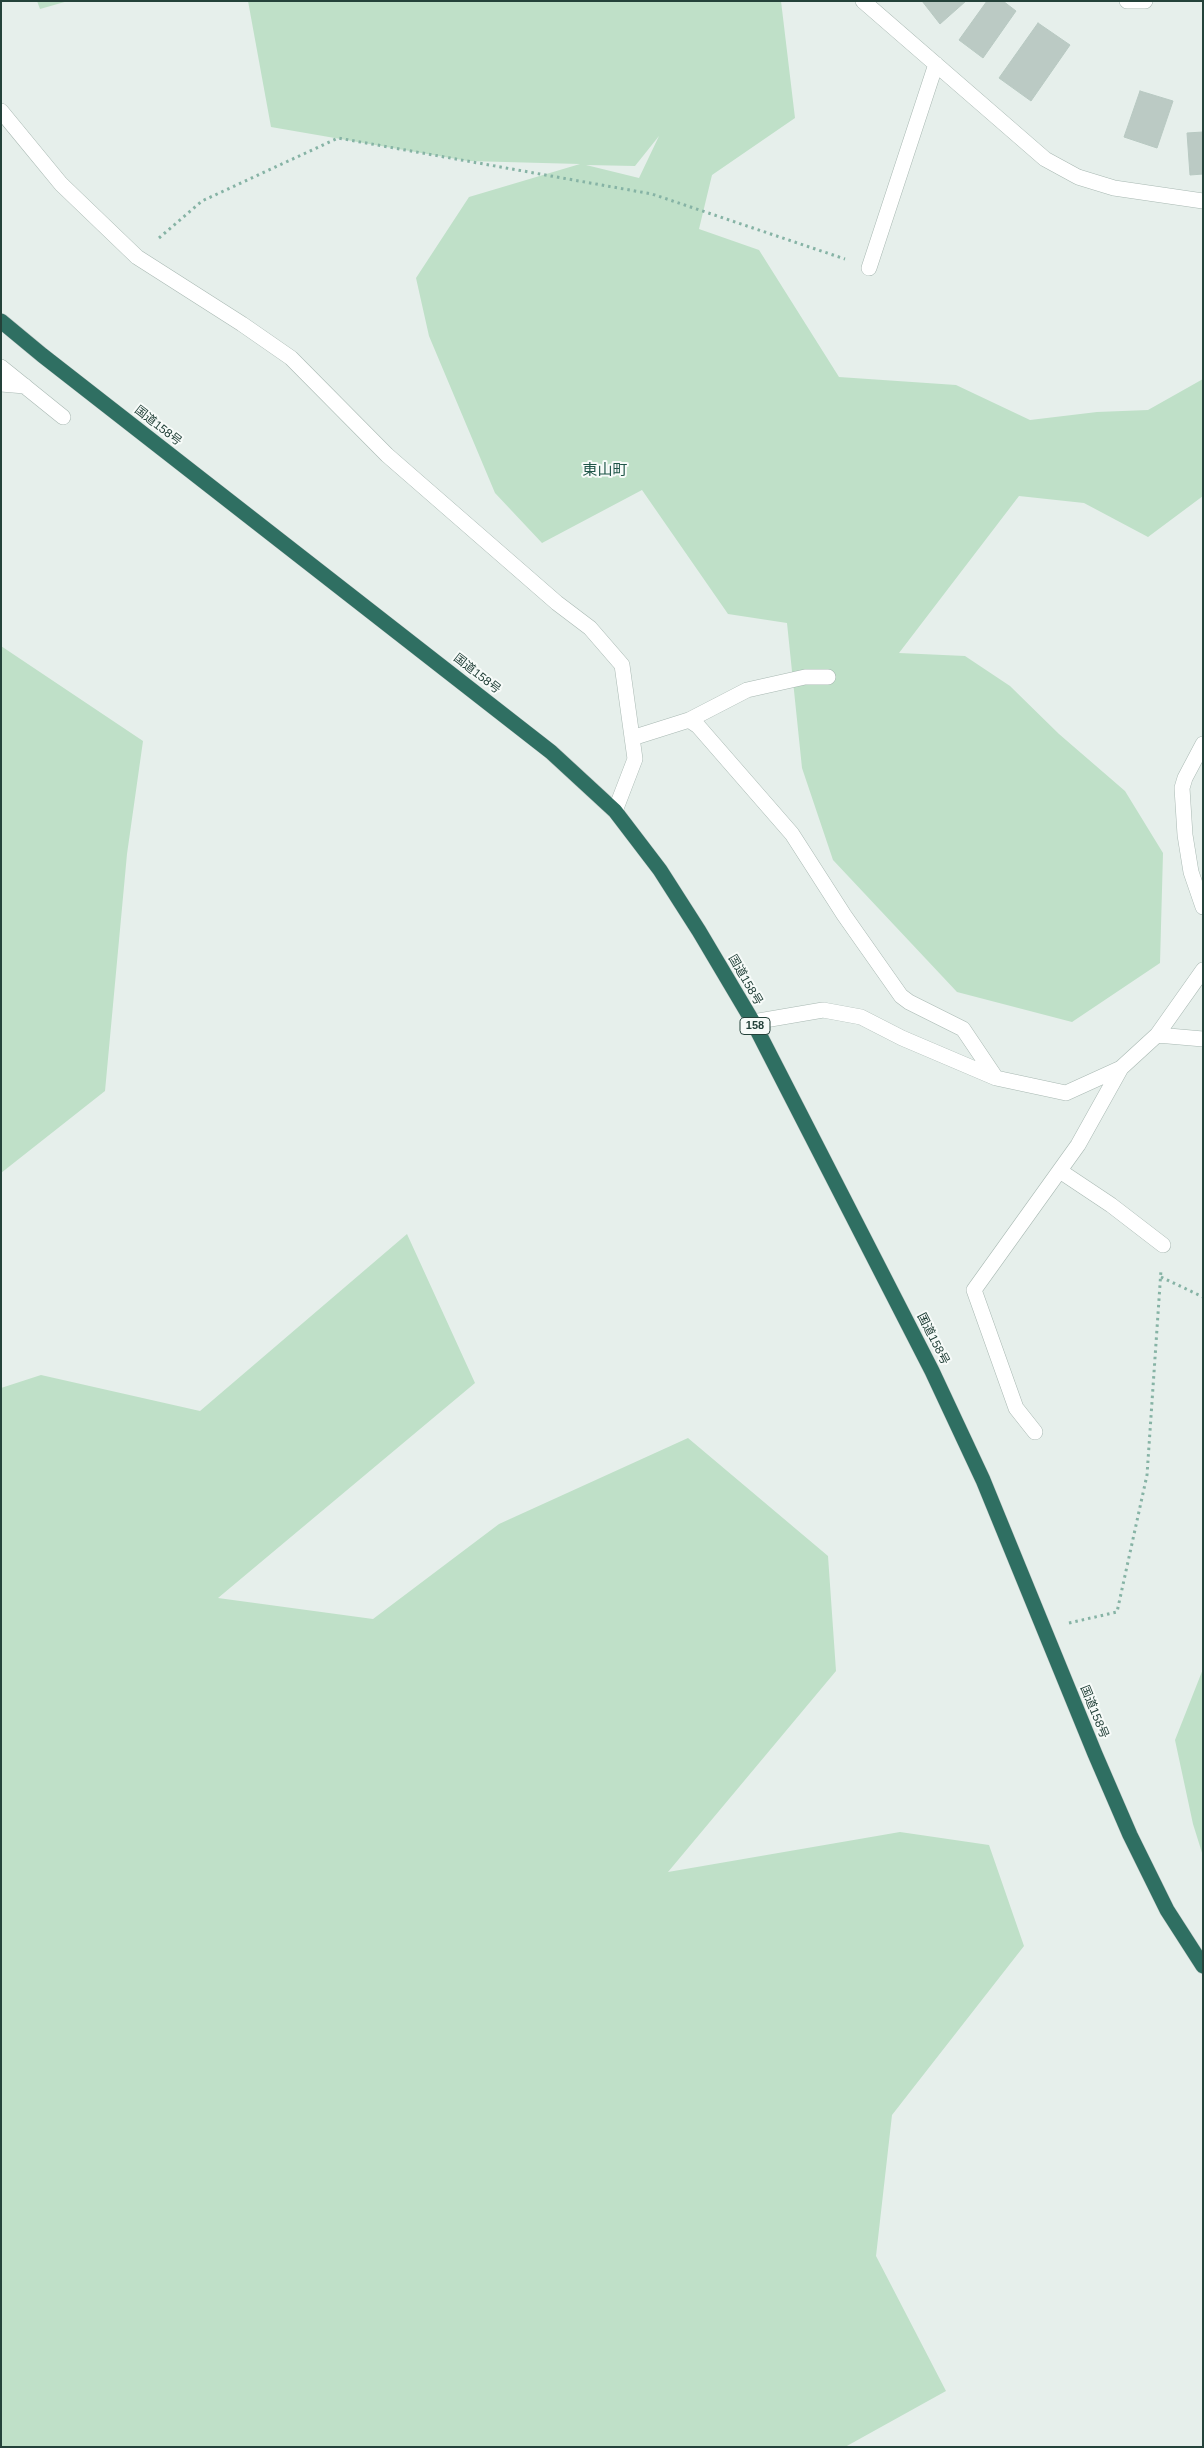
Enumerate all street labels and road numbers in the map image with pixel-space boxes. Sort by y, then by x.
street label: 国道158号 [131,403,185,449]
street label: 国道158号 [450,651,504,697]
street label: 国道158号 [725,952,765,1008]
road number: 158 [740,1018,770,1034]
street label: 国道158号 [914,1311,952,1367]
street label: 国道158号 [1077,1683,1111,1741]

